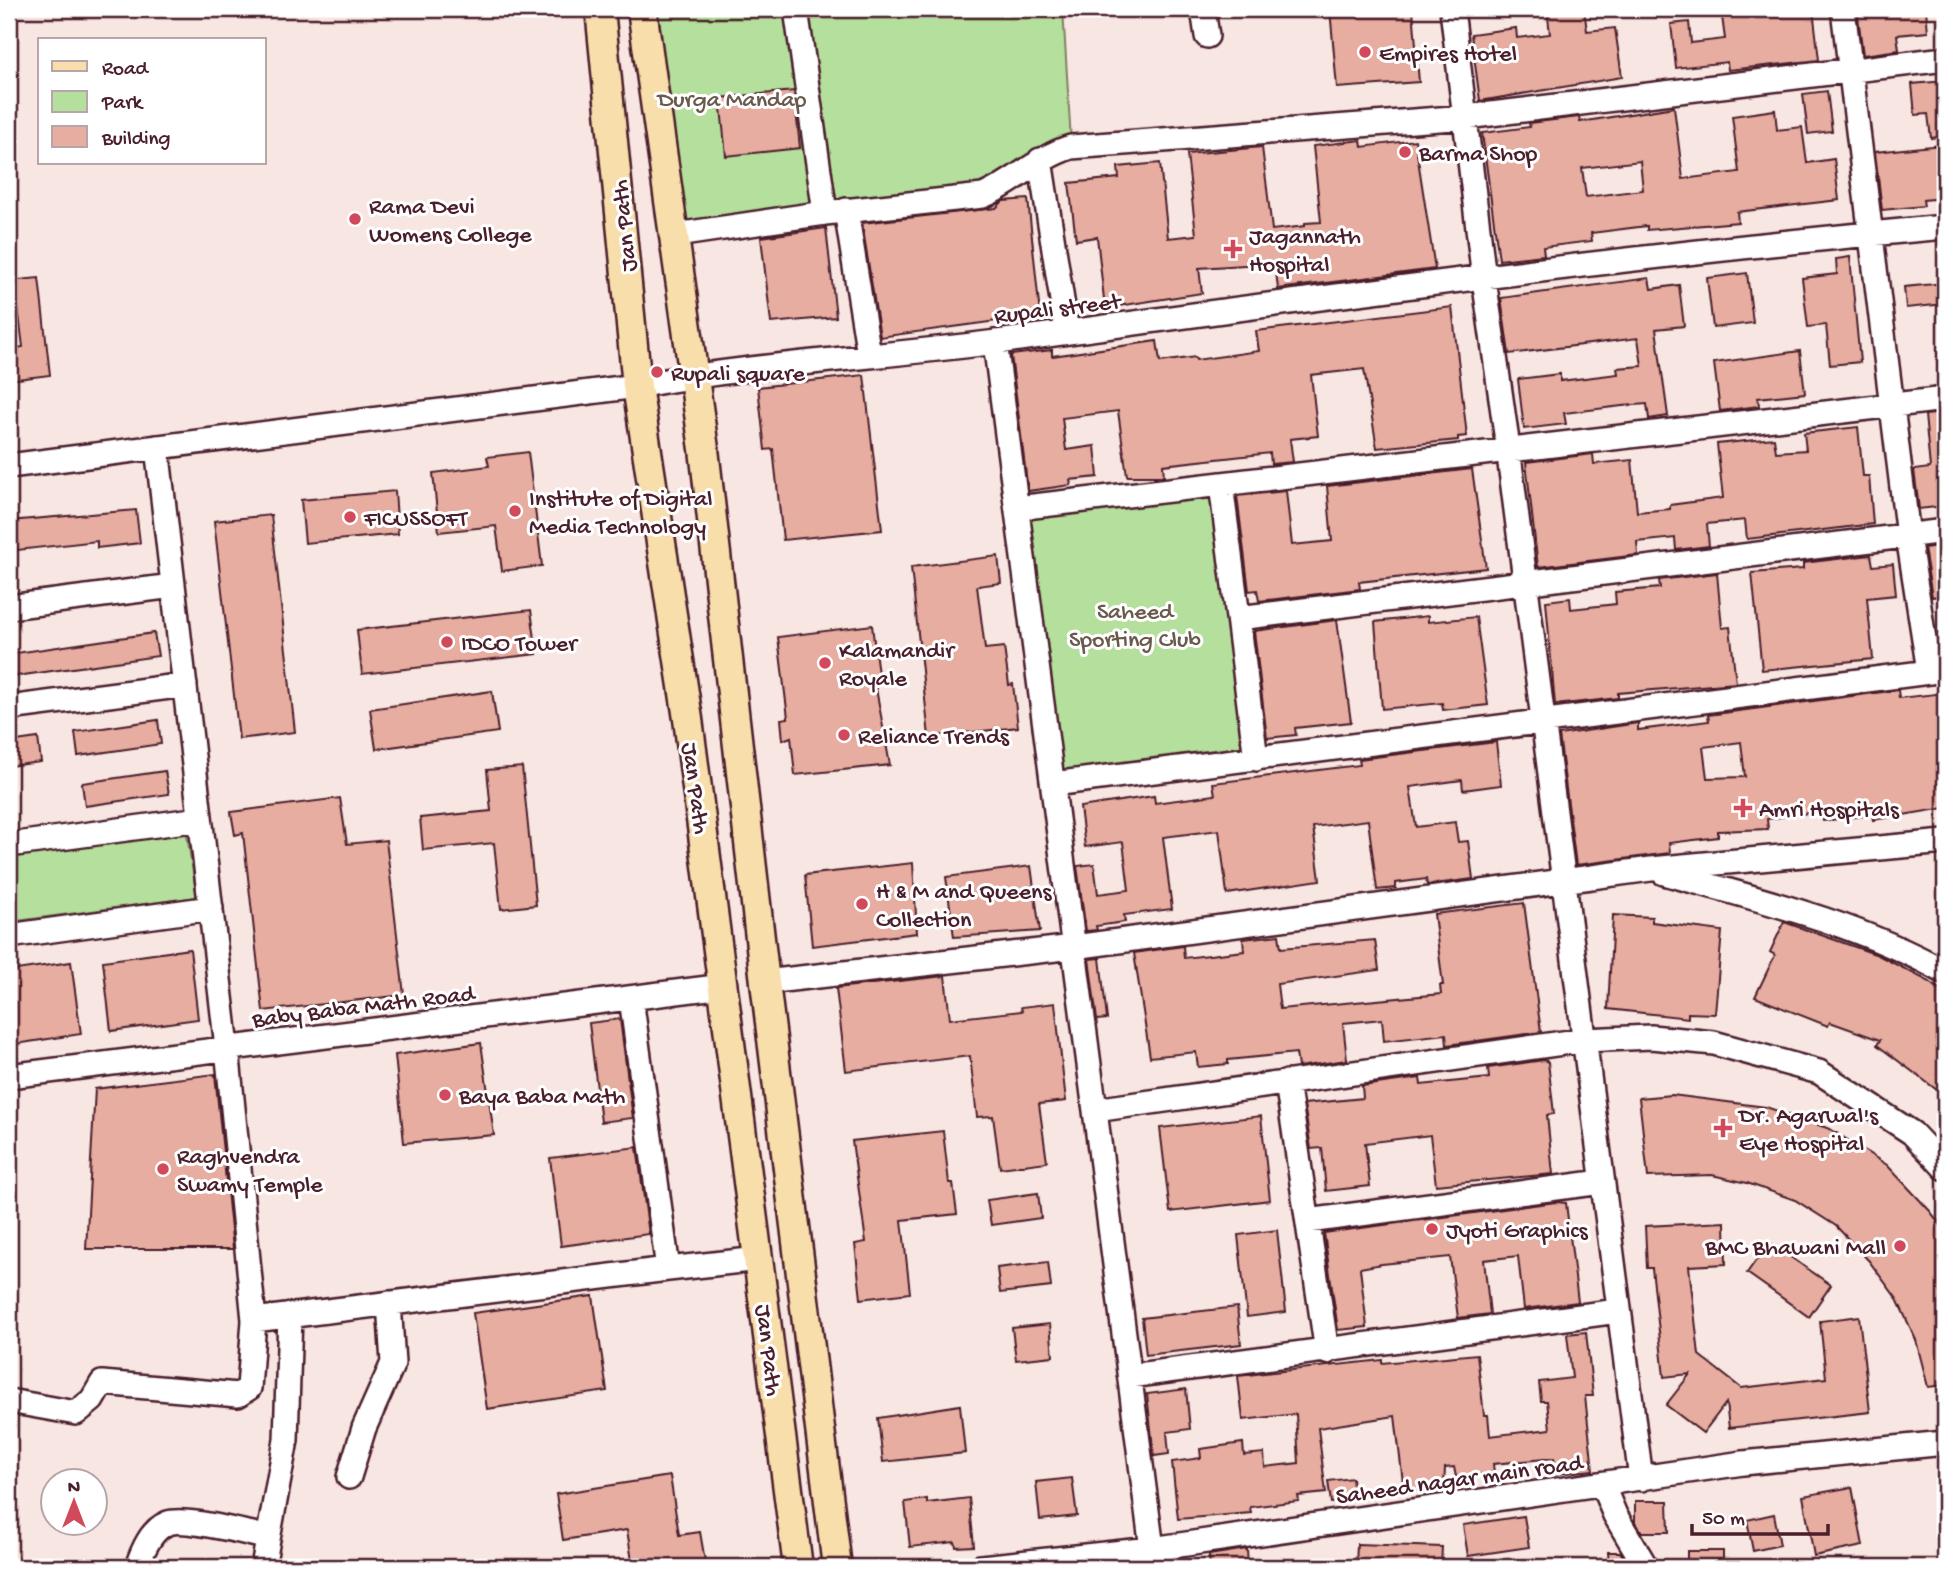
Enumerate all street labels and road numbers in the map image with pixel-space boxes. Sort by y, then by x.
street label: Jan Path [607,178,646,273]
street label: Rupali street [993,288,1124,333]
street label: Jan Path [673,741,714,836]
street label: Baby Baba Math Road [250,980,478,1037]
street label: Jan Path [747,1303,787,1398]
street label: Saheed nagar main road [1334,1450,1587,1513]

